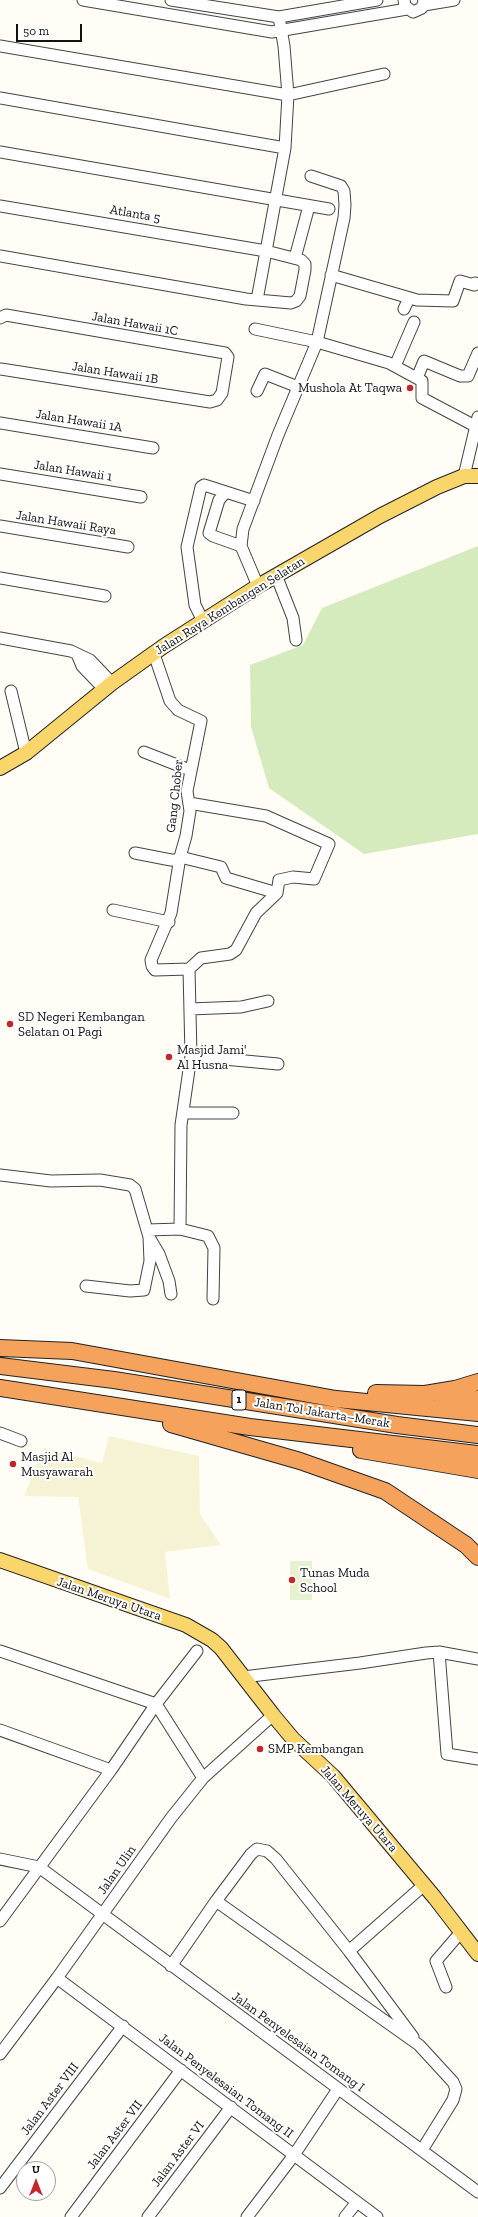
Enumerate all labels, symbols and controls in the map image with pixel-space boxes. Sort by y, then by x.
scale bar [18,16,84,42]
text: 50 m [23,24,49,38]
street label: Atlanta 5 [109,202,161,226]
street label: Jalan Hawaii 1C [91,309,179,339]
street label: Jalan Hawaii 1B [71,358,159,388]
place label: Mushola At Taqwa [298,380,402,396]
marker: Mushola At Taqwa [405,383,415,393]
street label: Jalan Hawaii 1A [35,406,123,436]
street label: Jalan Hawaii 1 [33,457,113,485]
street label: Jalan Hawaii Raya [15,507,117,539]
street label: Jalan Raya Kembangan Selatan [152,554,308,658]
street label: Gang Chober [163,759,187,833]
place label: SD Negeri Kembangan Selatan 01 Pagi [18,1009,145,1040]
marker: SD Negeri Kembangan Selatan 01 Pagi [5,1019,15,1029]
place label: Masjid Jami' Al Husna [177,1042,246,1073]
marker: Masjid Jami' Al Husna [164,1052,174,1062]
road number: 1 [232,1390,246,1410]
street label: Jalan Tol Jakarta–Merak [253,1395,391,1431]
place label: Masjid Al Musyawarah [21,1449,93,1480]
marker: Masjid Al Musyawarah [8,1459,18,1469]
place label: Tunas Muda School [300,1565,370,1596]
street label: Jalan Meruya Utara [55,1574,163,1624]
marker: Tunas Muda School [287,1575,297,1585]
place label: SMP Kembangan [268,1741,364,1757]
marker: SMP Kembangan [255,1744,265,1754]
street label: Jalan Meruya Utara [317,1762,401,1856]
street label: Jalan Ulin [95,1843,139,1897]
street label: Jalan Penyelesaian Tomang I [229,1989,367,2095]
street label: Jalan Penyelesaian Tomang II [156,2030,296,2142]
street label: Jalan Aster VIII [18,2060,82,2138]
street label: Jalan Aster VII [84,2097,146,2173]
street label: Jalan Aster VI [148,2118,208,2190]
north arrow [16,2161,56,2201]
text: U [32,2163,40,2176]

